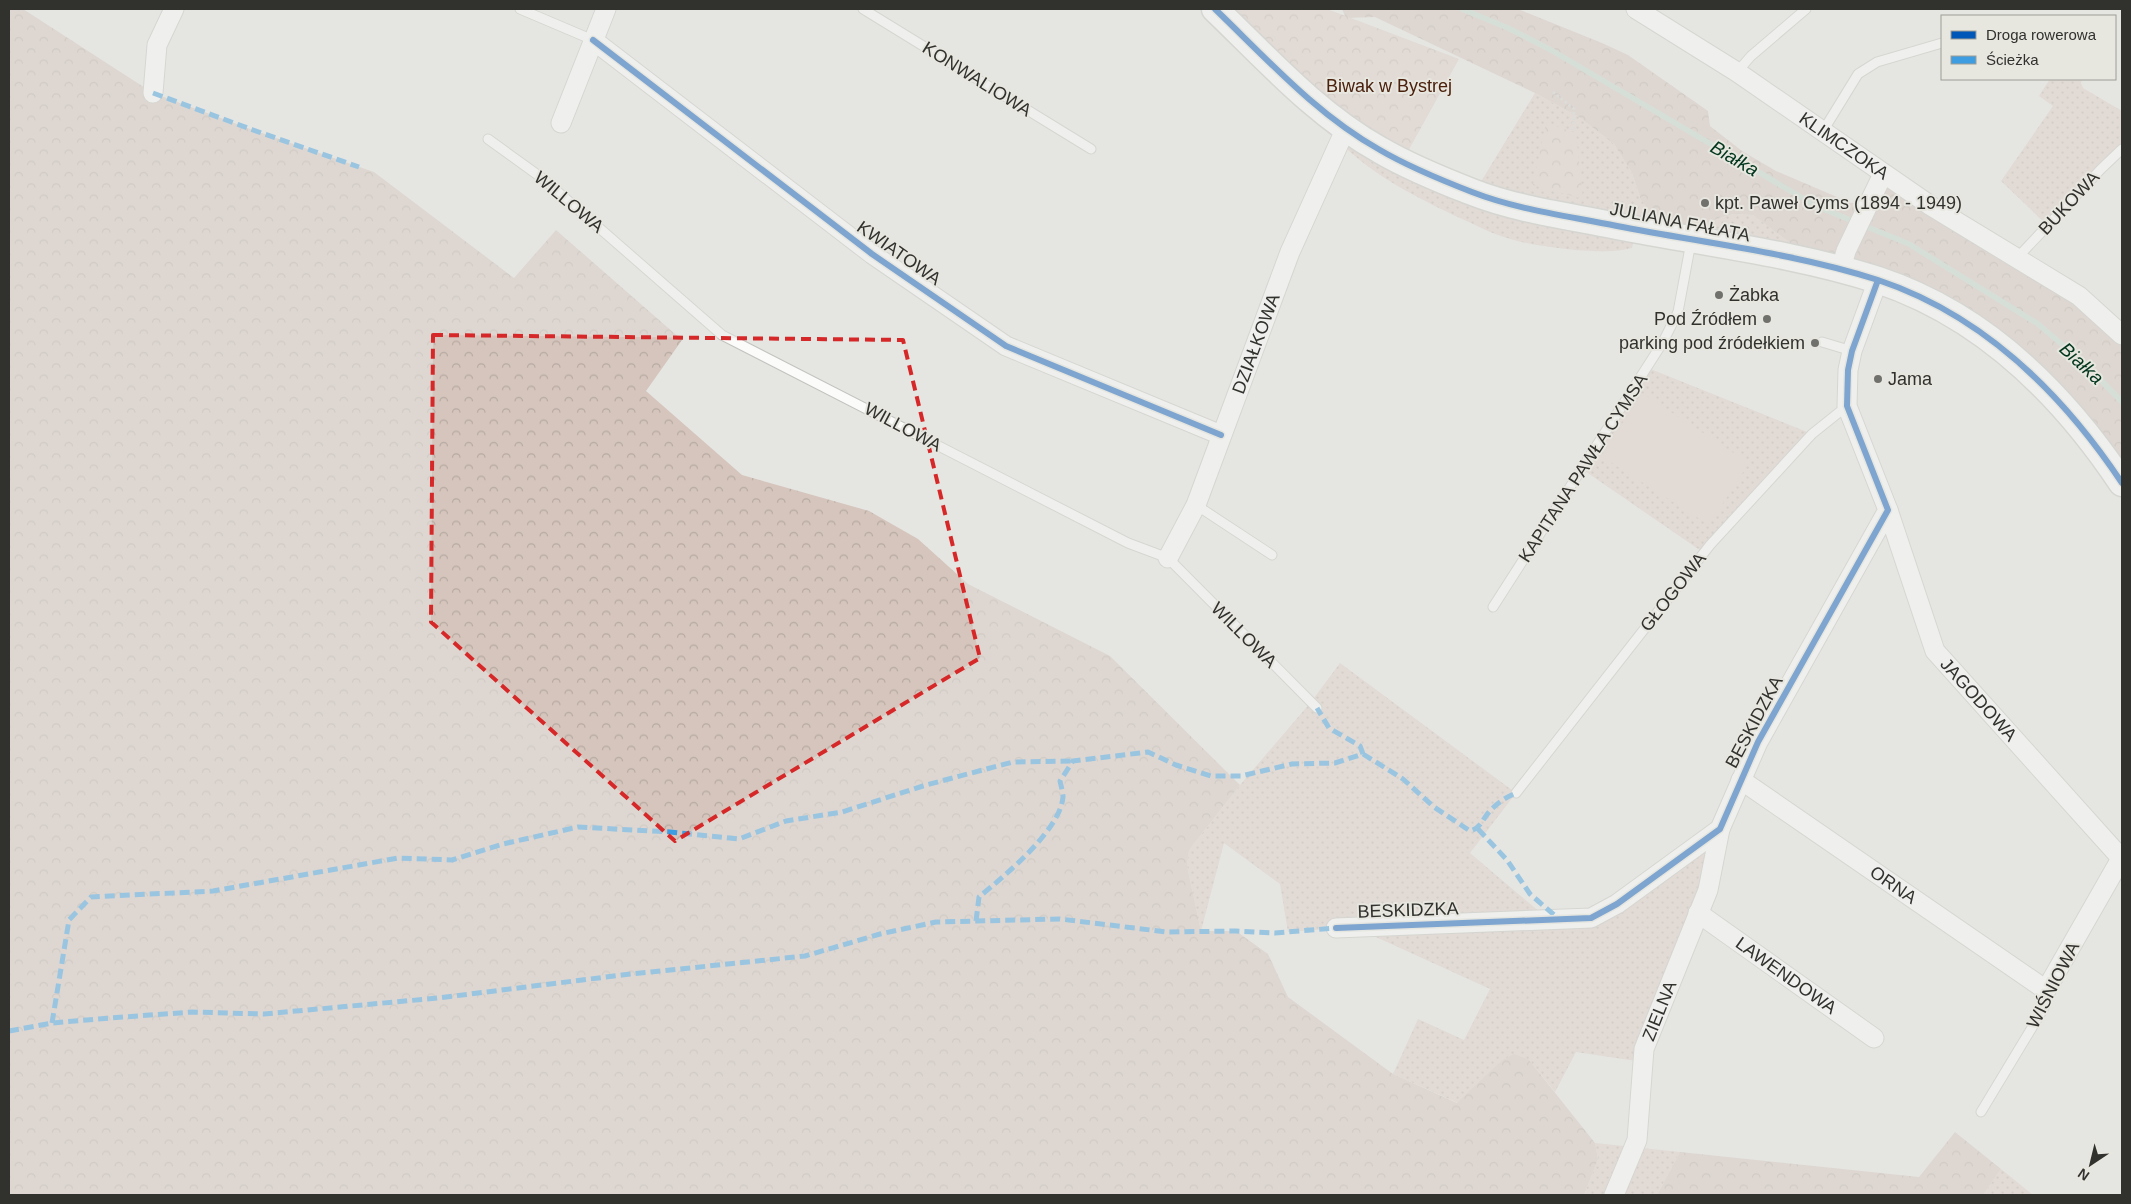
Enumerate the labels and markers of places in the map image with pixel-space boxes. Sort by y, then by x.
place label: kpt. Paweł Cyms (1894 - 1949) [1715,193,1962,213]
marker: kpt. Paweł Cyms (1894 - 1949) [1699,197,1711,209]
place label: Żabka [1729,285,1780,305]
marker: Żabka [1713,289,1725,301]
place label: Pod Źródłem [1654,309,1757,329]
marker: Pod Źródłem [1761,313,1773,325]
place label: parking pod źródełkiem [1619,333,1805,353]
marker: parking pod źródełkiem [1809,337,1821,349]
place label: Jama [1888,369,1933,389]
marker: Jama [1872,373,1884,385]

